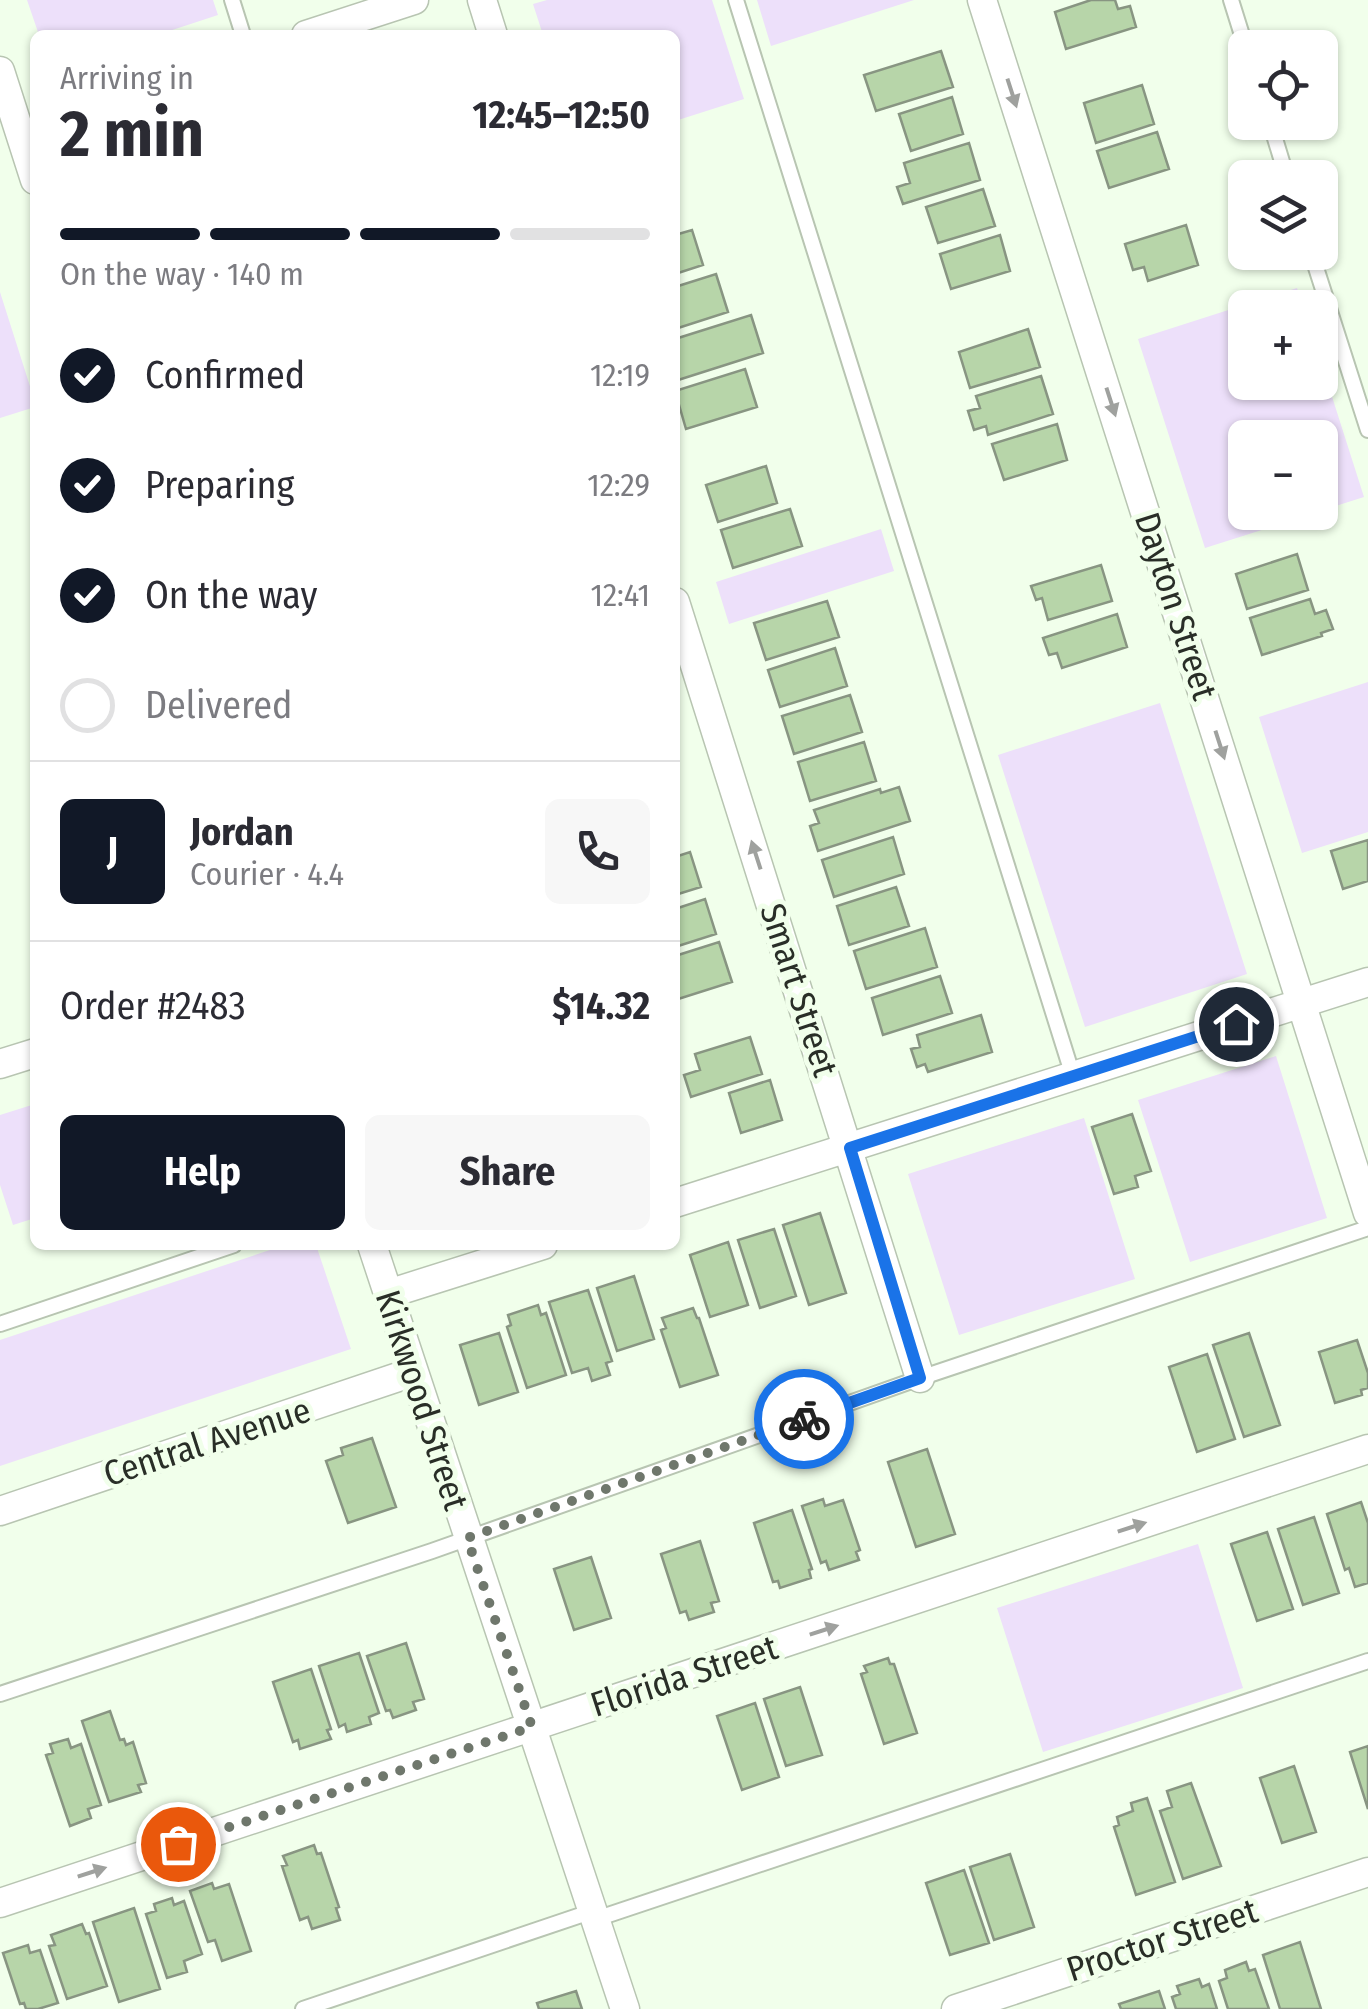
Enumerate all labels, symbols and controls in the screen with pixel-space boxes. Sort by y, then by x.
map controls [1228,30,1338,530]
button: locate [1228,30,1338,140]
text: Arriving in [60,59,194,97]
one-way arrow [1005,78,1020,108]
text: 12:45–12:50 [473,92,650,138]
text: 2 min [60,95,204,173]
button: layers [1228,160,1338,270]
text: On the way · 140 m [60,255,304,293]
button: + [1228,290,1338,400]
icon: check [60,348,115,403]
text: Confirmed [145,352,305,398]
text: 12:19 [590,356,650,394]
one-way arrow [1104,388,1119,418]
button: − [1228,420,1338,530]
icon: check [60,458,115,513]
text: Preparing [145,462,294,508]
text: 12:29 [587,466,650,504]
street label: Dayton Street [1126,507,1226,705]
icon: check [60,568,115,623]
text: On the way [145,572,317,618]
text: 12:41 [591,576,650,614]
text: Delivered [145,682,292,728]
one-way arrow [1214,731,1229,761]
button: phone [545,799,650,904]
text: Jordan [190,809,294,855]
text: J [107,828,118,874]
one-way arrow [748,839,763,870]
text: Courier · 4.4 [190,855,344,893]
street label: Smart Street [751,898,847,1082]
pin [1194,982,1279,1067]
text: Order #2483 [60,983,246,1029]
text: $14.32 [552,983,650,1029]
icon: home [1209,997,1264,1052]
button: Help [60,1115,345,1230]
button: Share [365,1115,650,1230]
street label: Kirkwood Street [367,1285,477,1516]
courier [754,1369,854,1469]
street label: Central Avenue [98,1389,316,1495]
icon: bike [777,1392,832,1447]
one-way arrow [1117,1519,1147,1534]
one-way arrow [809,1621,839,1636]
street label: Florida Street [585,1626,783,1726]
pin [136,1802,221,1887]
icon: bag [151,1817,206,1872]
one-way arrow [78,1864,108,1879]
street label: Proctor Street [1061,1889,1263,1991]

